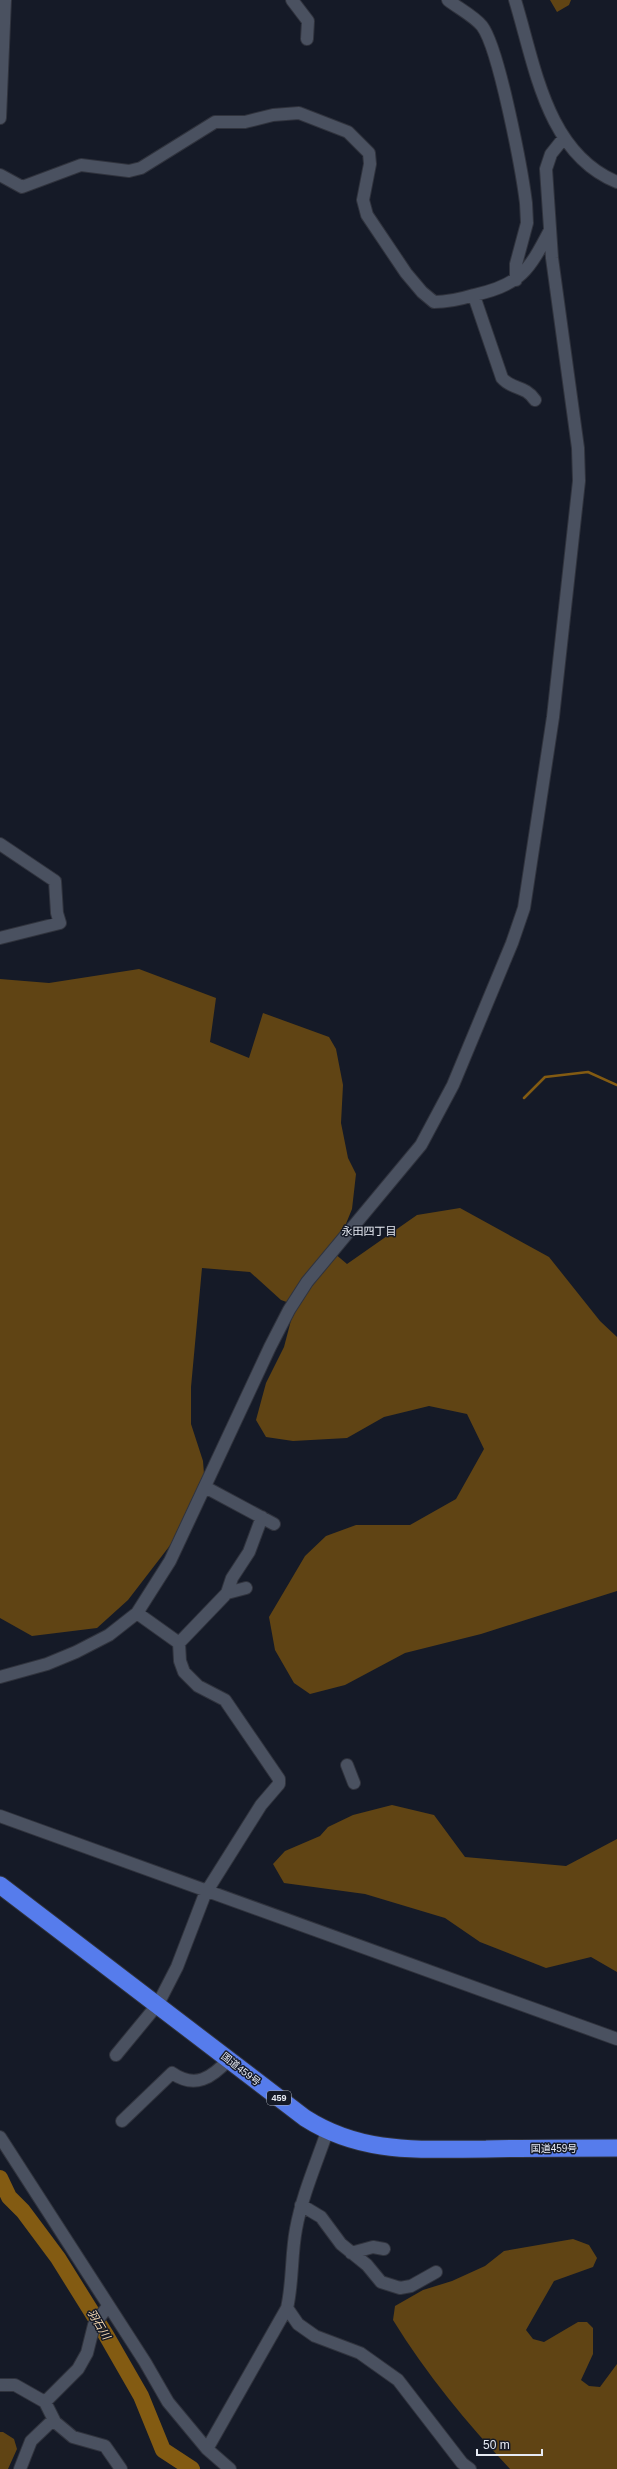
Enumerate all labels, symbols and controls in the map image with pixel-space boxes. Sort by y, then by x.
district label: 永田四丁目 [342,1225,397,1237]
street label: 国道459号 [219,2050,263,2088]
road number: 459 [267,2091,291,2105]
street label: 国道459号 [531,2143,577,2154]
water label: 羽石川 [85,2307,113,2342]
scale bar [477,2431,542,2457]
text: 50 m [483,2438,510,2452]

